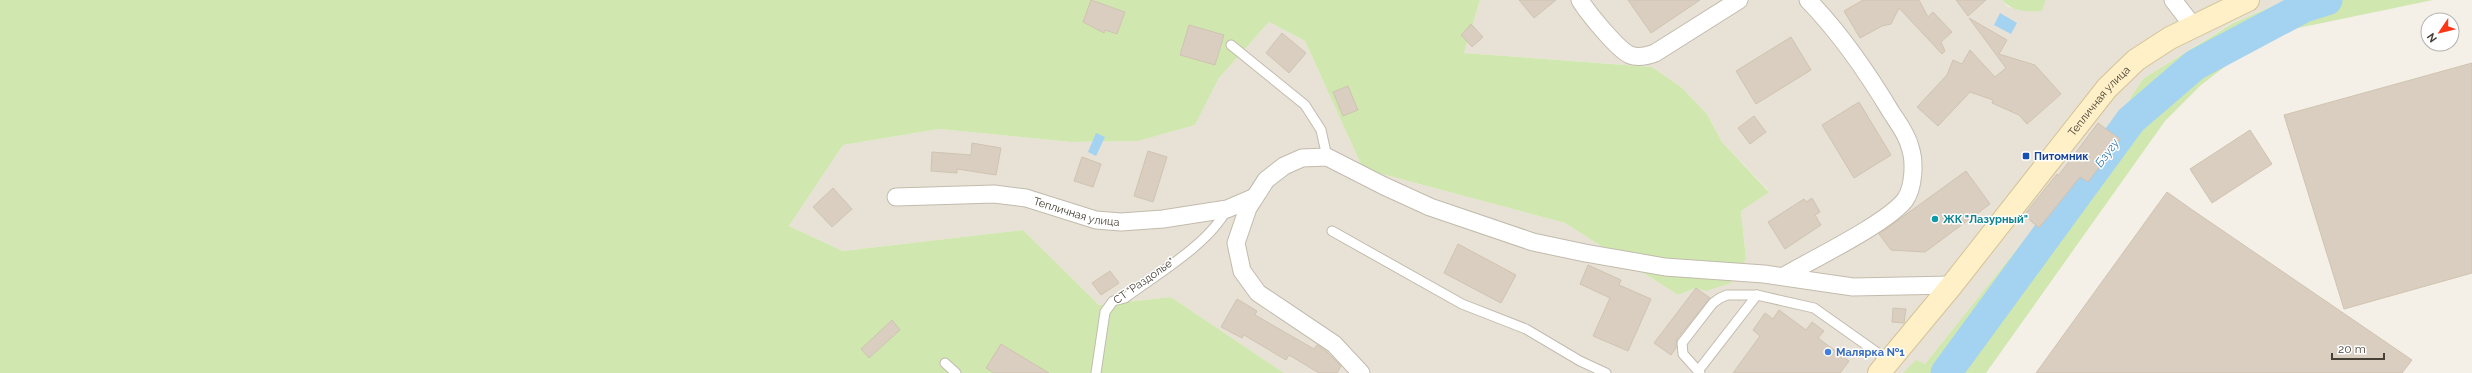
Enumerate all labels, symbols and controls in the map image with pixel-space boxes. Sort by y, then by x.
north arrow [2420,12,2460,52]
text: N [2424,30,2440,45]
street label: Тепличная улица [2065,63,2133,139]
water label: Бзугу [2092,135,2123,170]
place label: Питомник [2034,150,2089,163]
marker: Питомник [2021,151,2031,161]
street label: Тепличная улица [1032,194,1120,228]
place label: ЖК "Лазурный" [1943,213,2028,226]
marker: ЖК "Лазурный" [1930,214,1940,224]
street label: СТ "Раздолье" [1111,255,1177,307]
scale bar [2332,335,2384,361]
text: 20 m [2338,342,2366,356]
place label: Малярка №1 [1836,346,1905,359]
marker: Малярка №1 [1823,347,1833,357]

